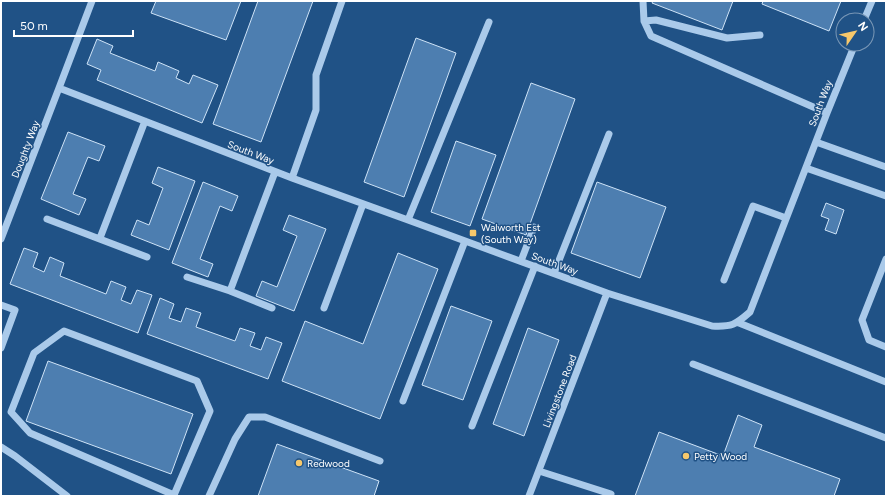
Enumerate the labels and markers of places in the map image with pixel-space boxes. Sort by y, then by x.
place label: Walworth Est (South Way) [481,221,541,246]
marker: Walworth Est (South Way) [468,228,478,238]
place label: Petty Wood [694,450,747,463]
marker: Petty Wood [681,451,691,461]
place label: Redwood [307,457,350,470]
marker: Redwood [294,458,304,468]

